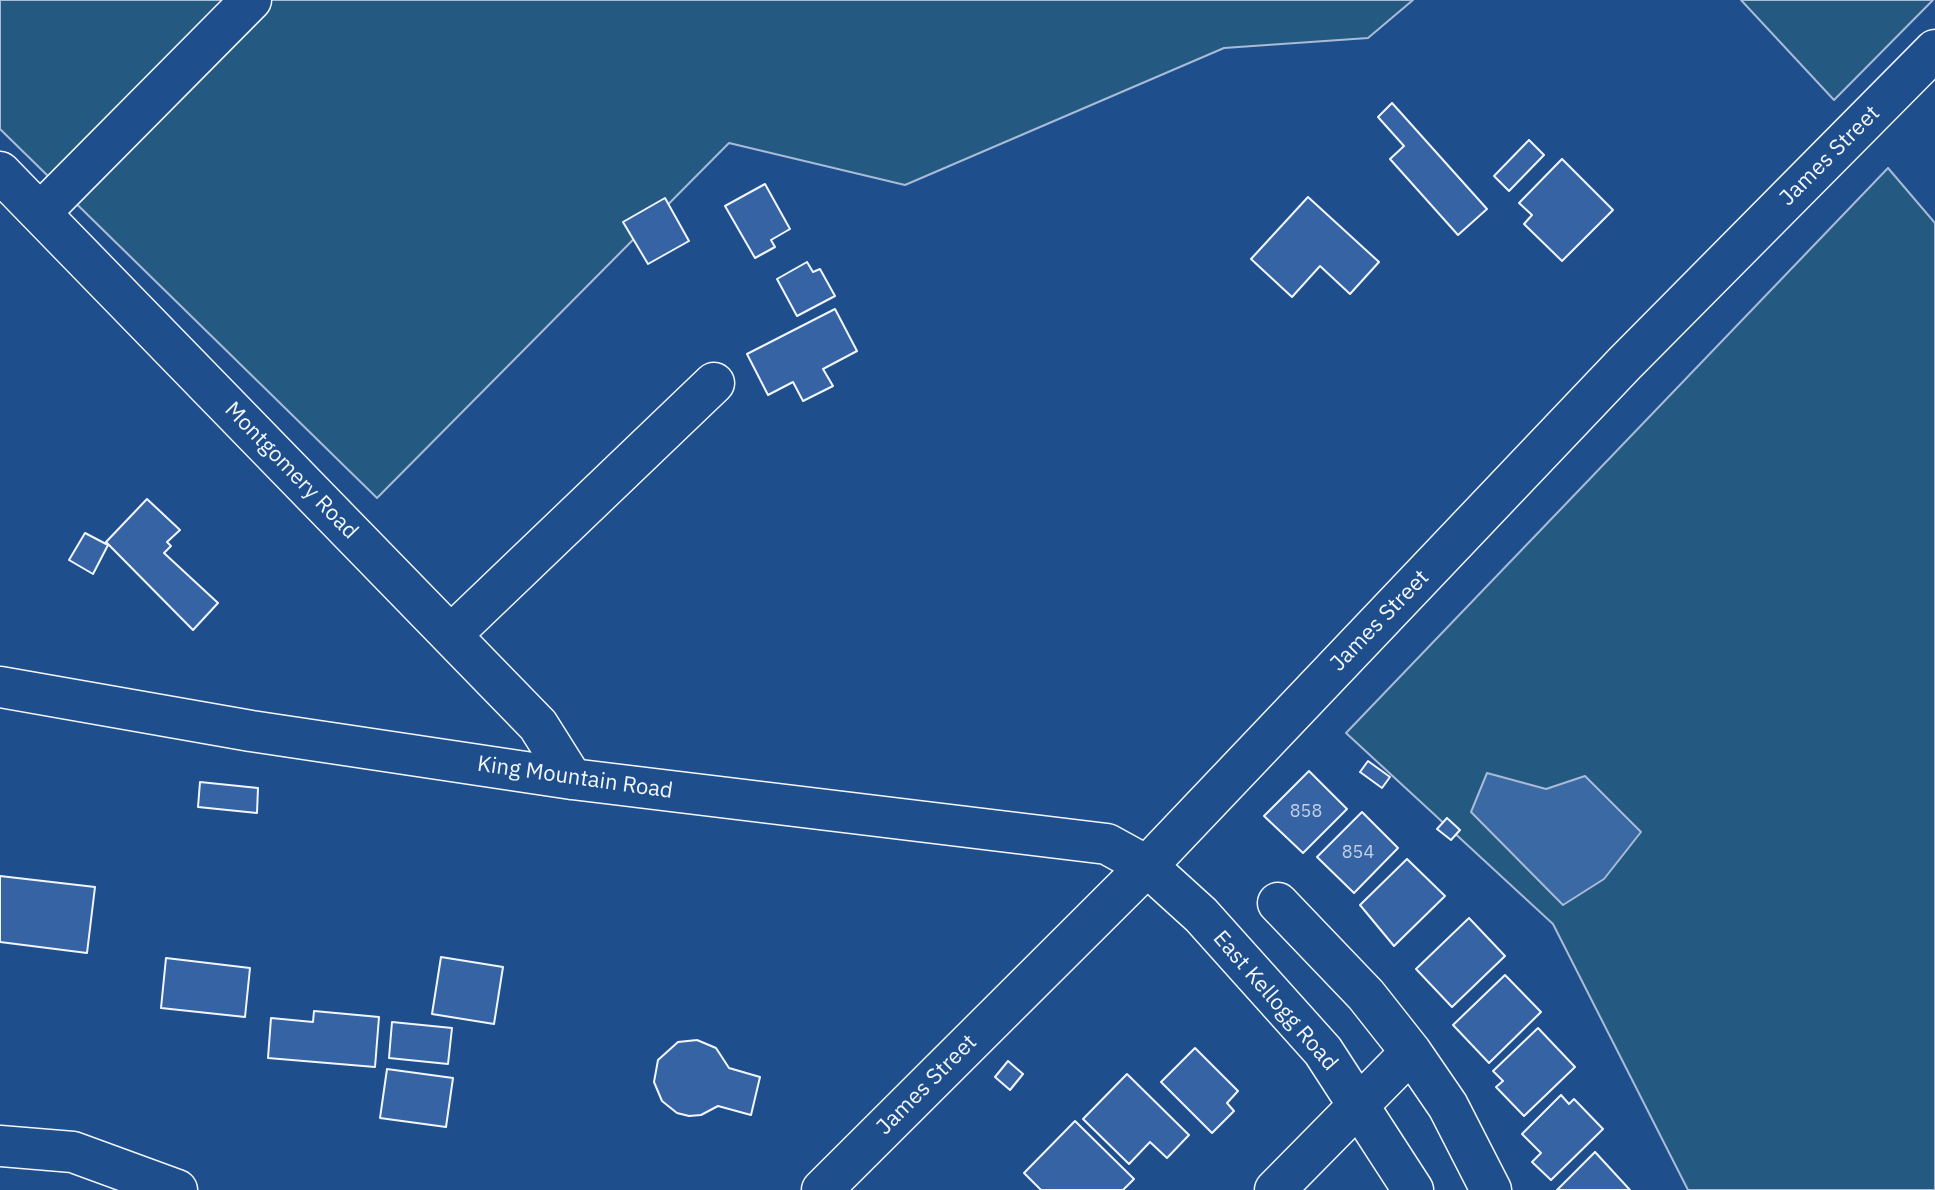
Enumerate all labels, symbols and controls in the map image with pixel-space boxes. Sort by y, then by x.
street label: James Street [1775,101,1885,211]
street label: Montgomery Road [219,397,363,545]
street label: James Street [1325,565,1435,677]
street label: King Mountain Road [476,751,674,805]
house number: 858 [1290,801,1322,823]
house number: 854 [1342,842,1374,864]
street label: East Kellogg Road [1207,926,1343,1076]
street label: James Street [872,1030,982,1140]

